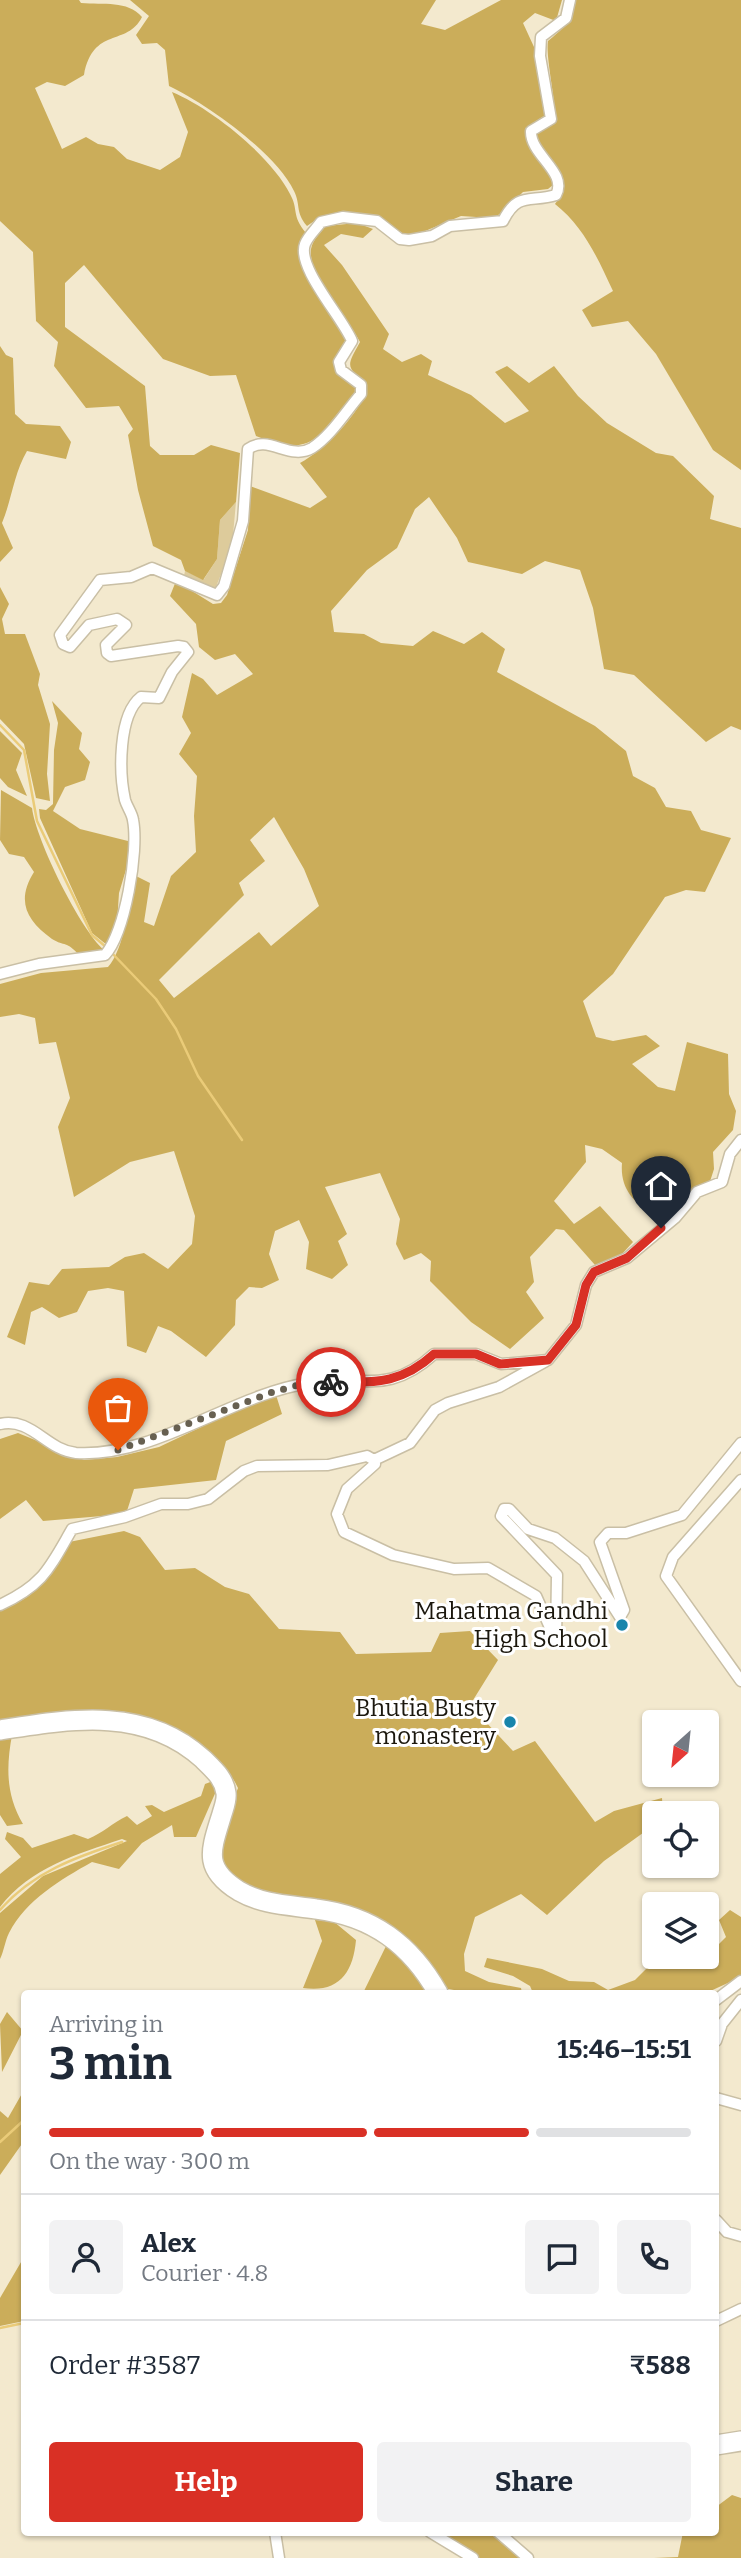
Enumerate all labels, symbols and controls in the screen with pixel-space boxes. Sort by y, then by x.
pin [631,1156,691,1228]
icon: home [642,1167,680,1205]
courier [296,1347,366,1417]
icon: bike [312,1363,350,1401]
pin [88,1378,148,1450]
icon: bag [99,1389,137,1427]
place label: Mahatma Gandhi High School [414,1597,608,1653]
marker: Mahatma Gandhi High School [614,1617,630,1633]
place label: Bhutia Busty monastery [355,1694,496,1750]
north arrow [642,1710,719,1787]
map controls [642,1710,719,1969]
marker: Bhutia Busty monastery [502,1714,518,1730]
button: locate [642,1801,719,1878]
button: layers [642,1892,719,1969]
text: Arriving in [49,2010,163,2038]
text: 15:46–15:51 [557,2034,691,2065]
text: 3 min [49,2036,172,2091]
text: On the way · 300 m [49,2147,250,2175]
button: person [49,2220,123,2294]
button: chat [525,2220,599,2294]
button: phone [617,2220,691,2294]
text: Alex [141,2228,196,2259]
text: Courier · 4.8 [141,2259,268,2287]
text: Order #3587 [49,2350,200,2381]
text: ₹588 [629,2350,691,2381]
button: Help [49,2442,363,2522]
button: Share [377,2442,691,2522]

